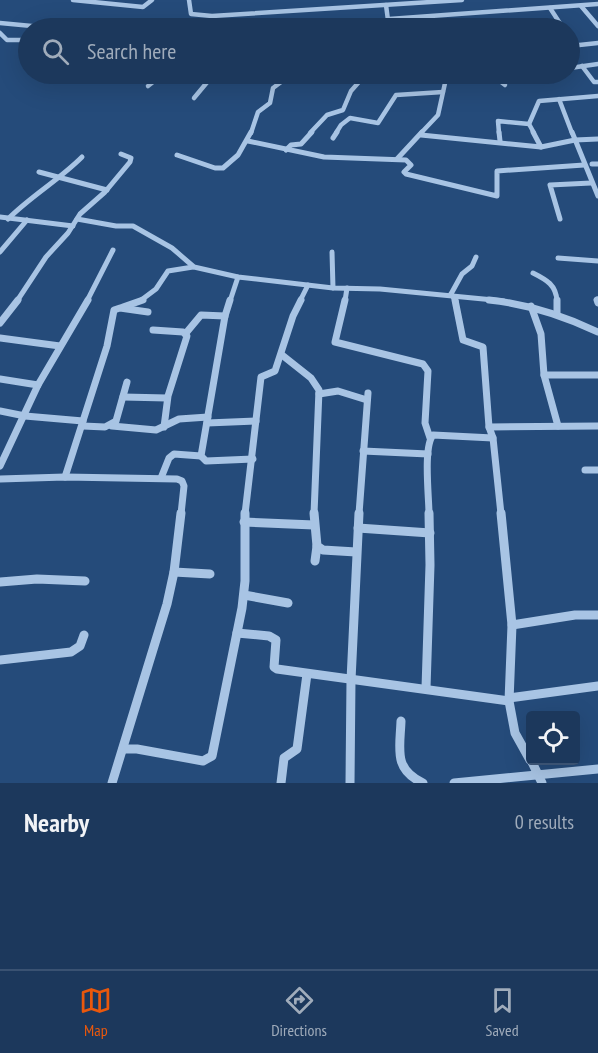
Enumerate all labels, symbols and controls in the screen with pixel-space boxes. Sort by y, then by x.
search box [18,18,580,84]
icon: search [39,35,72,68]
text: Search here [87,37,176,65]
map controls [526,711,580,765]
button: locate [526,711,580,765]
text: Nearby [24,806,89,839]
text: 0 results [515,809,574,835]
tab: Map [79,984,112,1040]
tab: Directions [271,984,327,1040]
tab: Saved [486,984,519,1040]

